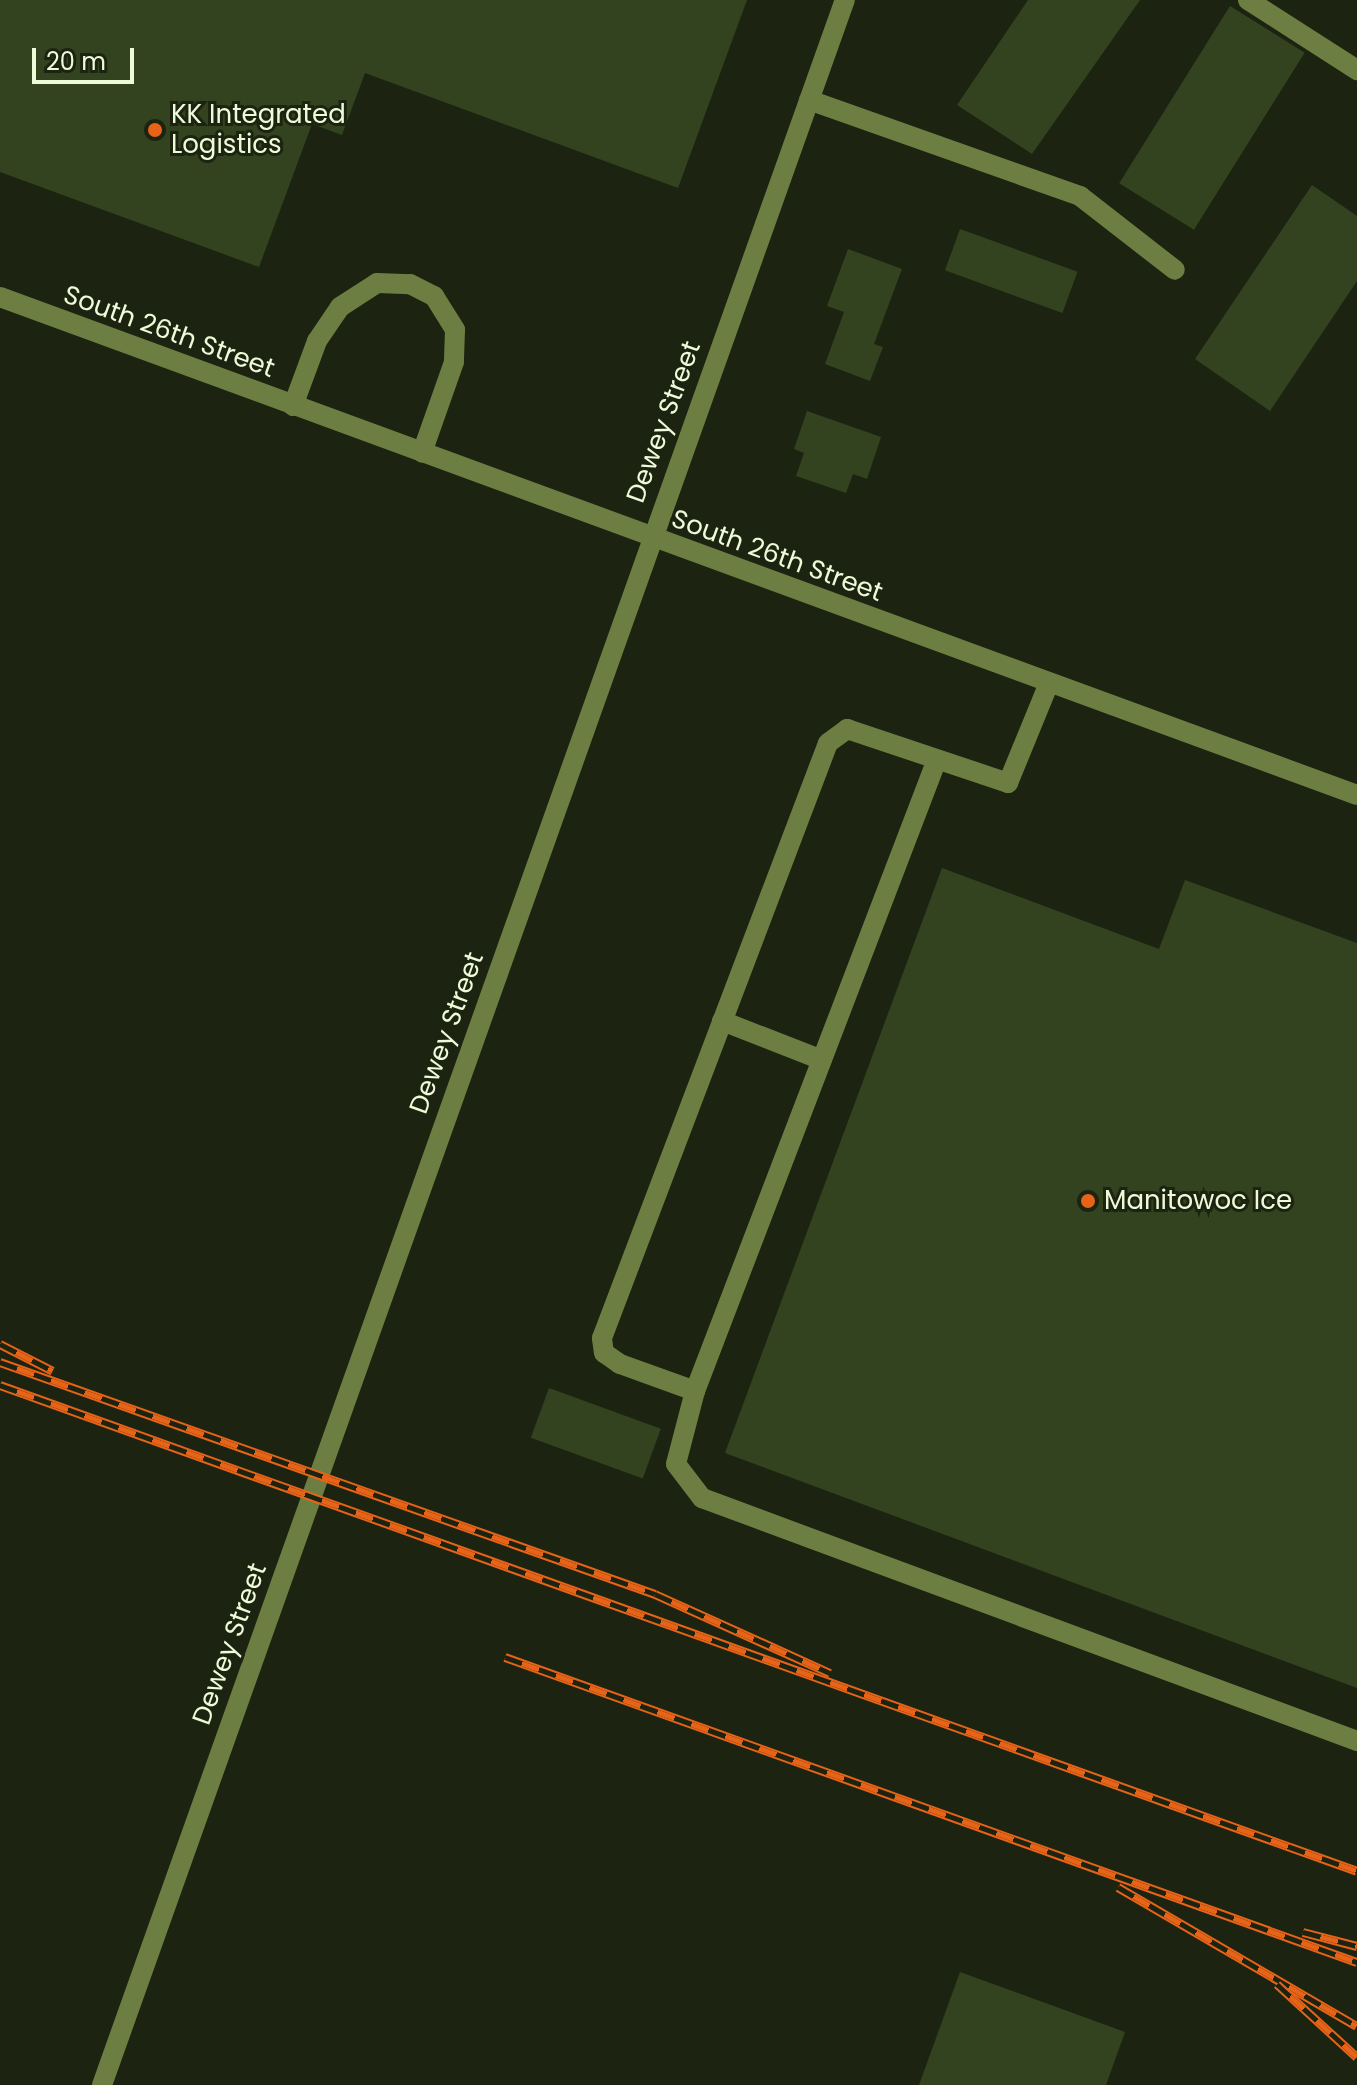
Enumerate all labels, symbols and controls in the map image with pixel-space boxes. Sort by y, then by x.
scale bar [36,32,138,82]
text: 20 m [46,45,106,78]
place label: KK Integrated Logistics [171,99,346,160]
marker: KK Integrated Logistics [146,121,164,139]
street label: South 26th Street [59,279,279,385]
street label: Dewey Street [620,337,708,507]
street label: South 26th Street [667,503,887,609]
street label: Dewey Street [403,948,491,1118]
place label: Manitowoc Ice [1104,1185,1292,1217]
marker: Manitowoc Ice [1079,1192,1097,1210]
street label: Dewey Street [186,1559,274,1729]

